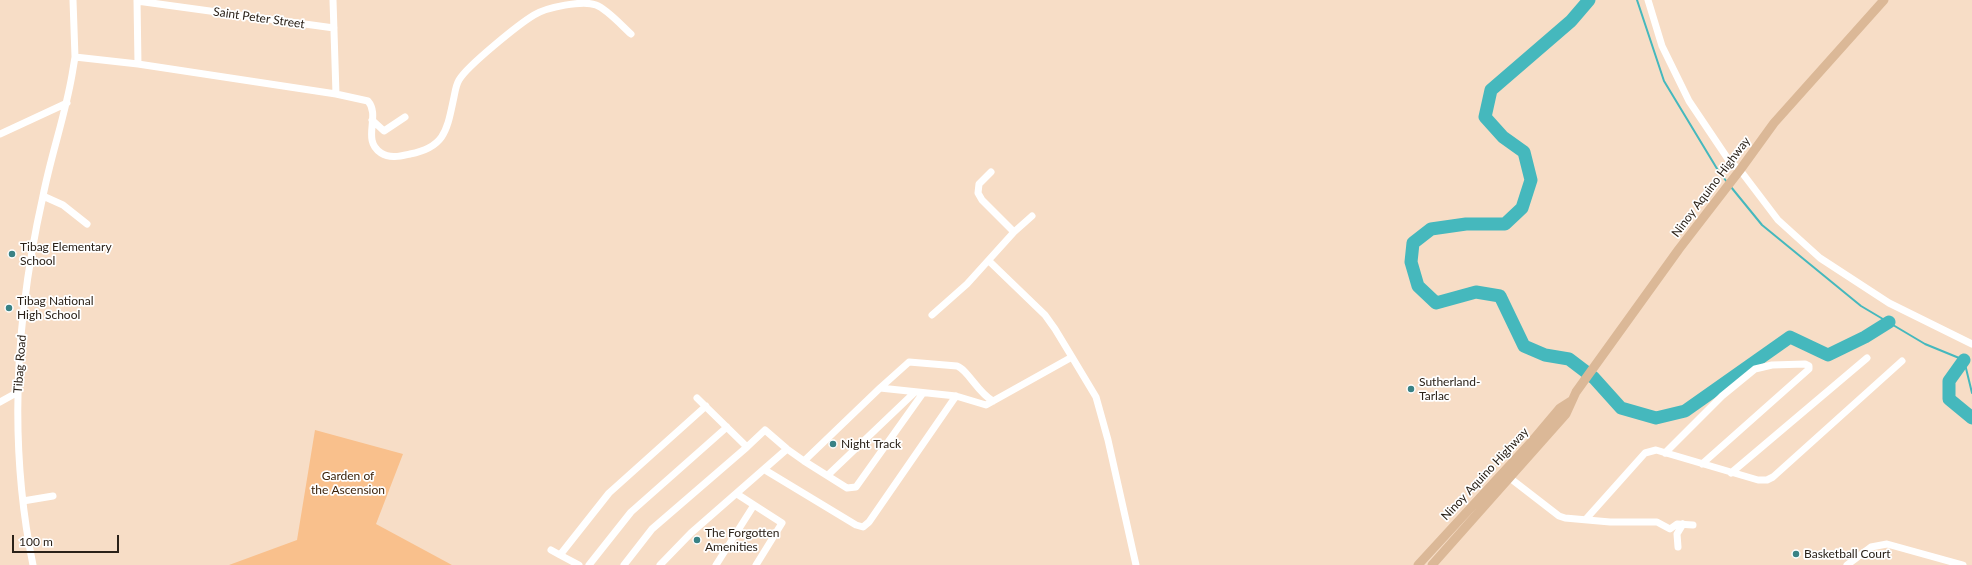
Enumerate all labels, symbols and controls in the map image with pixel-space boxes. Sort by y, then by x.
street label: Saint Peter Street [212,4,306,32]
street label: Ninoy Aquino Highway [1669,134,1753,240]
place label: Tibag Elementary School [20,240,112,268]
marker: Tibag Elementary School [7,249,17,259]
place label: Tibag National High School [17,294,93,322]
marker: Tibag National High School [4,303,14,313]
street label: Tibag Road [11,334,29,394]
place label: Sutherland- Tarlac [1419,375,1480,403]
marker: Sutherland- Tarlac [1406,384,1416,394]
street label: Ninoy Aquino Highway [1438,425,1532,523]
place label: Night Track [841,437,901,451]
marker: Night Track [828,439,838,449]
park label: Garden of the Ascension [311,469,385,497]
place label: The Forgotten Amenities [705,526,779,554]
scale bar [14,527,121,553]
text: 100 m [19,534,53,549]
marker: The Forgotten Amenities [692,535,702,545]
place label: Basketball Court [1804,547,1891,561]
marker: Basketball Court [1791,549,1801,559]

